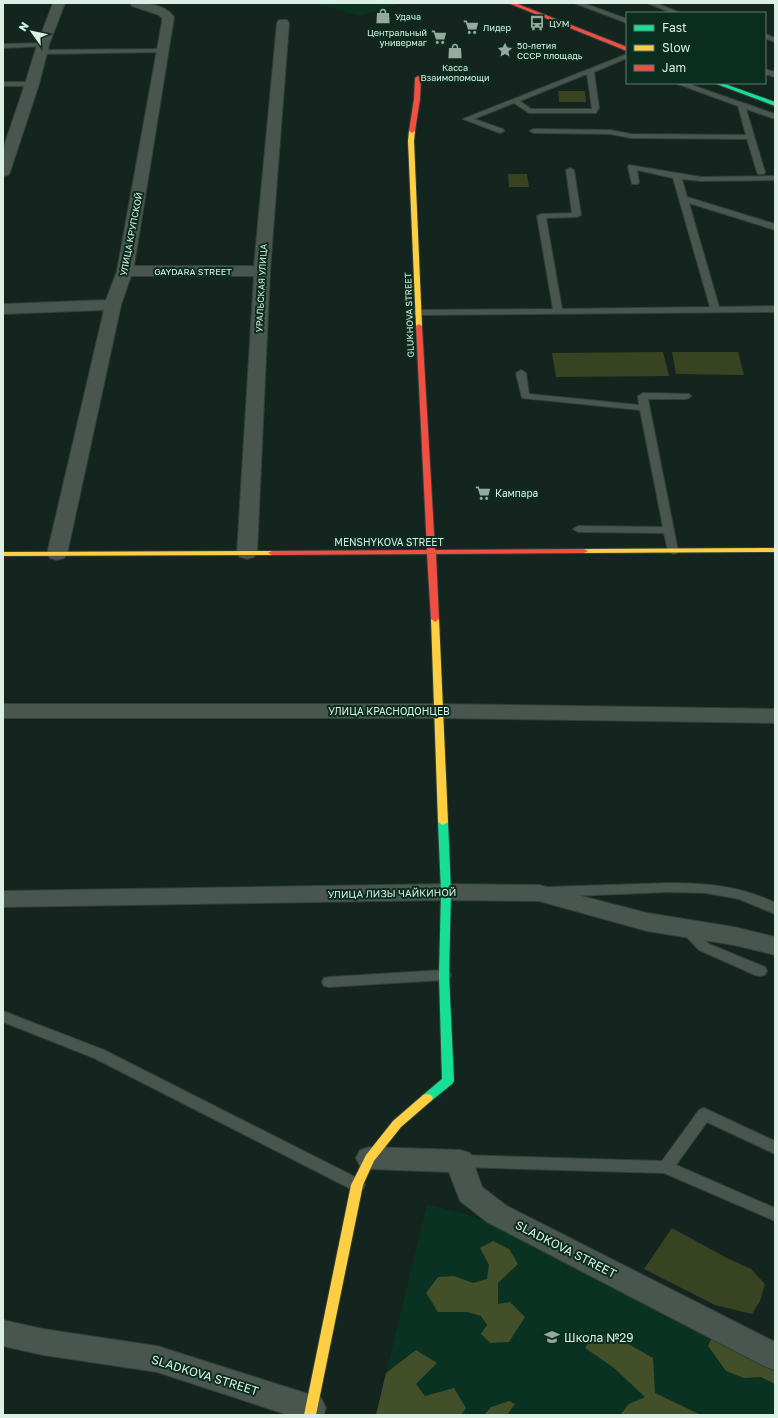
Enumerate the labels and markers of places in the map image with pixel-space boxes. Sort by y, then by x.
shop icon: Удача [374,7,392,25]
place label: Удача [395,11,421,22]
bus stop icon: ЦУМ [528,14,546,32]
supermarket icon: Лидер [462,18,480,36]
place label: ЦУМ [549,18,569,29]
place label: Лидер [483,22,512,33]
place label: Центральный универмаг [367,27,427,48]
supermarket icon: Центральный универмаг [430,28,448,46]
place label: 50-летия СССР площадь [517,40,583,61]
place icon: 50-летия СССР площадь [496,41,514,59]
shop icon: Касса Взаимопомощи [446,42,464,60]
place label: Касса Взаимопомощи [421,62,489,83]
supermarket icon: Кампара [474,484,492,502]
place label: Кампара [495,487,538,499]
school or university icon: Школа №29 [543,1328,561,1346]
place label: Школа №29 [564,1330,634,1345]

